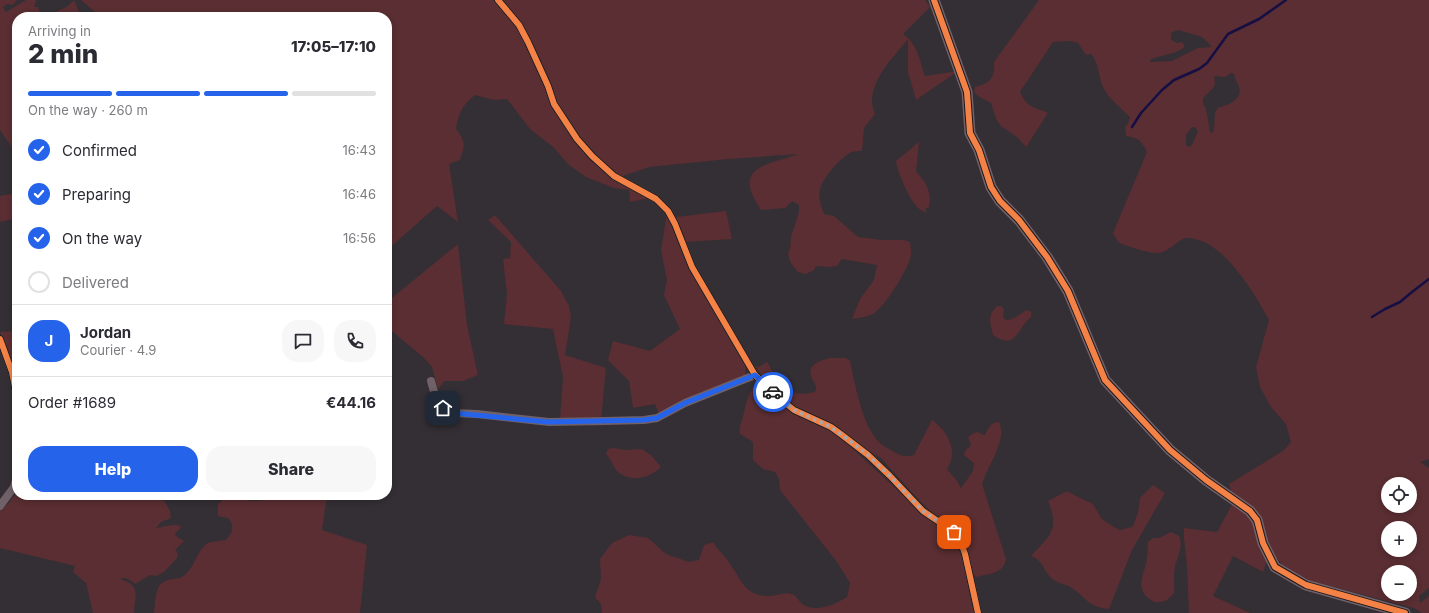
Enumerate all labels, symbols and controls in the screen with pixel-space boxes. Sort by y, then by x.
text: Arriving in [28,23,91,39]
text: 17:05–17:10 [291,37,376,56]
text: 2 min [28,38,98,69]
text: On the way · 260 m [28,102,148,118]
icon: check [28,139,50,161]
text: Confirmed [62,141,137,160]
text: 16:43 [342,142,376,158]
icon: check [28,183,50,205]
text: Preparing [62,185,131,204]
text: 16:46 [342,186,376,202]
icon: check [28,227,50,249]
text: On the way [62,229,142,248]
text: 16:56 [343,230,376,246]
text: Delivered [62,273,129,292]
button: chat [282,320,324,362]
button: phone [334,320,376,362]
text: Jordan [80,323,131,342]
text: J [45,331,53,350]
text: Courier · 4.9 [80,342,156,358]
courier [753,372,793,412]
icon: car [762,381,784,403]
pin [426,391,460,425]
text: Order #1689 [28,393,116,412]
text: €44.16 [326,393,376,412]
icon: home [432,397,454,419]
button: Help [28,446,198,492]
button: Share [206,446,376,492]
map controls [1381,477,1417,601]
button: locate [1381,477,1417,513]
pin [937,515,971,549]
icon: bag [943,521,965,543]
button: + [1381,521,1417,557]
button: − [1381,565,1417,601]

